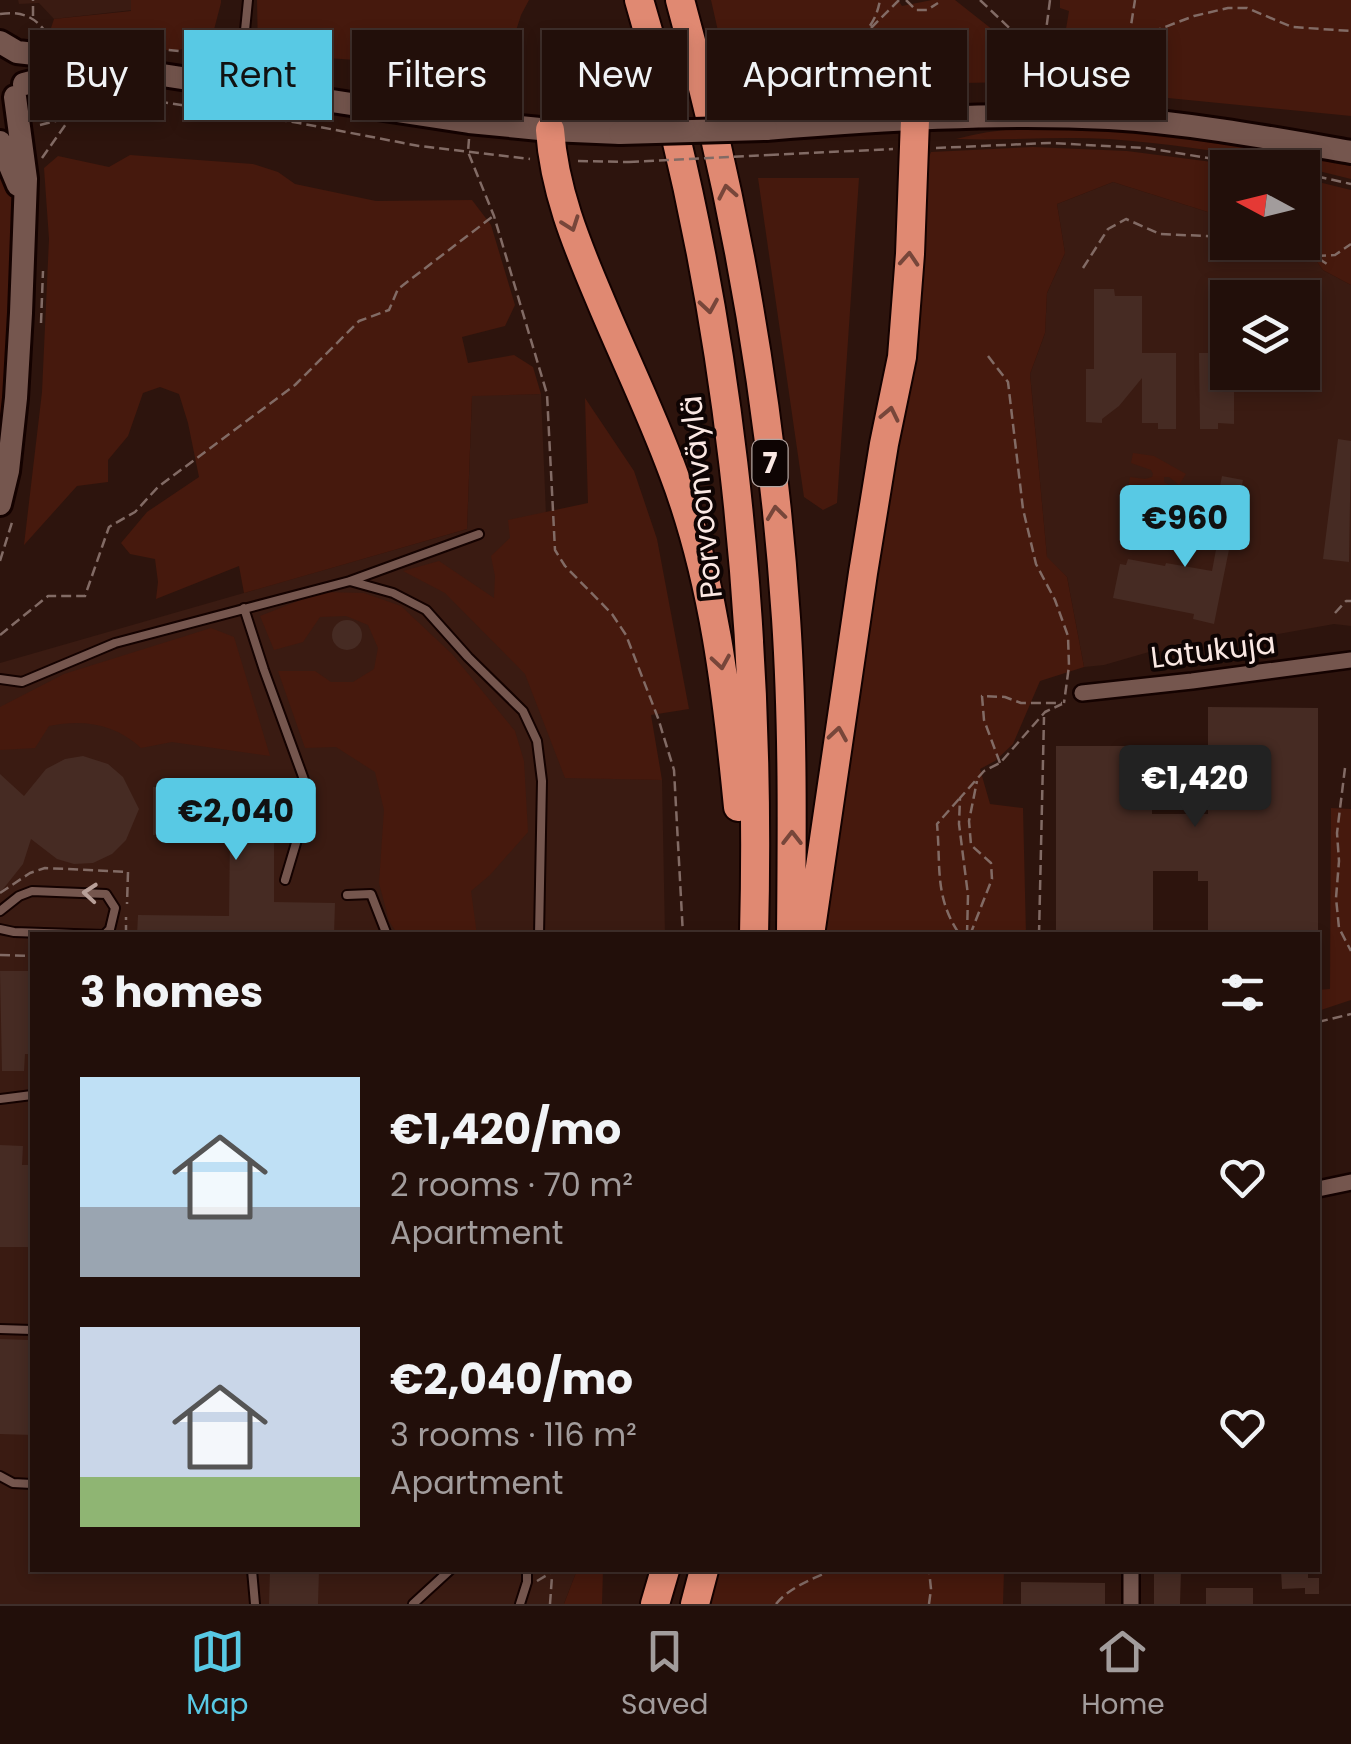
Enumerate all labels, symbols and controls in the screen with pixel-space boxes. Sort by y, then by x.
chip: Buy [30,30,164,120]
chip: Rent [184,30,332,120]
chip: Filters [352,30,522,120]
chip: New [542,30,687,120]
chip: Apartment [707,30,967,120]
chip: House [987,30,1166,120]
north arrow [1210,150,1320,260]
map controls [1210,150,1320,390]
one-way arrow [717,184,738,201]
one-way arrow [559,215,580,232]
one-way arrow [898,251,920,267]
button: layers [1210,280,1320,390]
one-way arrow [698,298,719,314]
street label: Porvoonväylä [669,393,733,601]
one-way arrow [878,405,899,422]
road number: 7 [752,440,788,486]
pin: €960 [1126,485,1244,570]
text: €960 [1142,495,1228,540]
one-way arrow [767,505,788,521]
street label: Latukuja [1148,621,1278,679]
one-way arrow [710,654,731,671]
one-way arrow [827,726,848,743]
pin: €1,420 [1114,745,1276,830]
text: €1,420 [1141,755,1249,800]
pin: €2,040 [155,778,317,863]
text: €2,040 [178,788,294,833]
one-way arrow [781,829,803,844]
one-way arrow [81,883,97,905]
text: 3 homes [80,963,263,1022]
icon: filters [1215,965,1270,1020]
text: €1,420/mo [390,1100,621,1159]
icon: home [160,1117,280,1237]
icon: heart [1215,1150,1270,1205]
text: 2 rooms · 70 m² [390,1162,633,1207]
text: Apartment [390,1210,563,1255]
text: €2,040/mo [390,1350,633,1409]
icon: home [160,1367,280,1487]
icon: heart [1215,1400,1270,1455]
text: 3 rooms · 116 m² [390,1412,637,1457]
text: Apartment [390,1460,563,1505]
tab: Map [186,1624,248,1726]
tab: Saved [621,1624,708,1726]
tab: Home [1081,1624,1165,1726]

